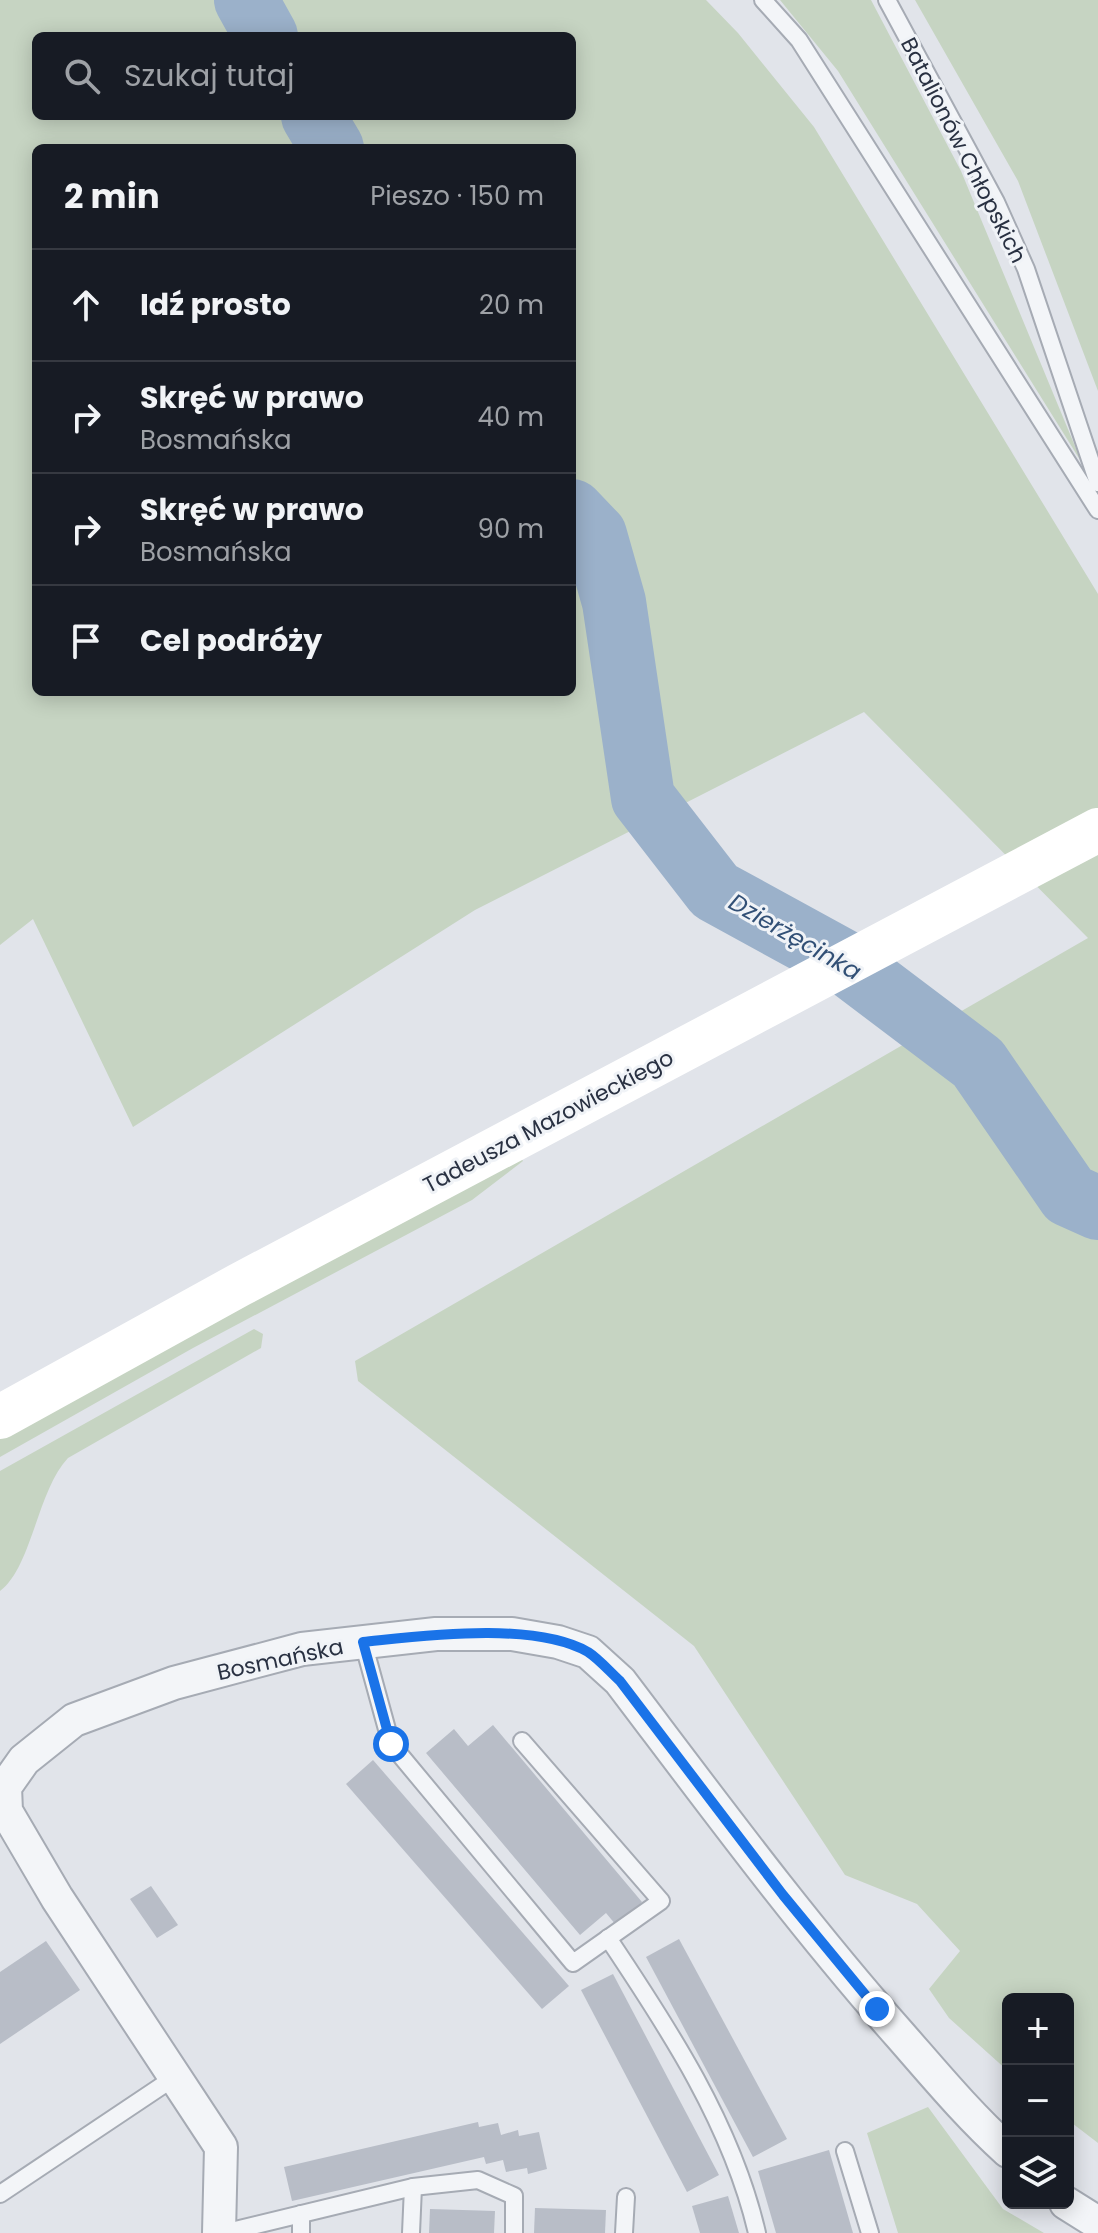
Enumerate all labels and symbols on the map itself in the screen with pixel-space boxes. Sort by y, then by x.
street label: Batalionów Chłopskich [893,32,1034,268]
water label: Dzierżęcinka [723,885,868,988]
street label: Tadeusza Mazowieckiego [418,1042,679,1201]
street label: Bosmańska [214,1631,346,1688]
route start [373,1726,409,1762]
route end [859,1991,895,2027]

